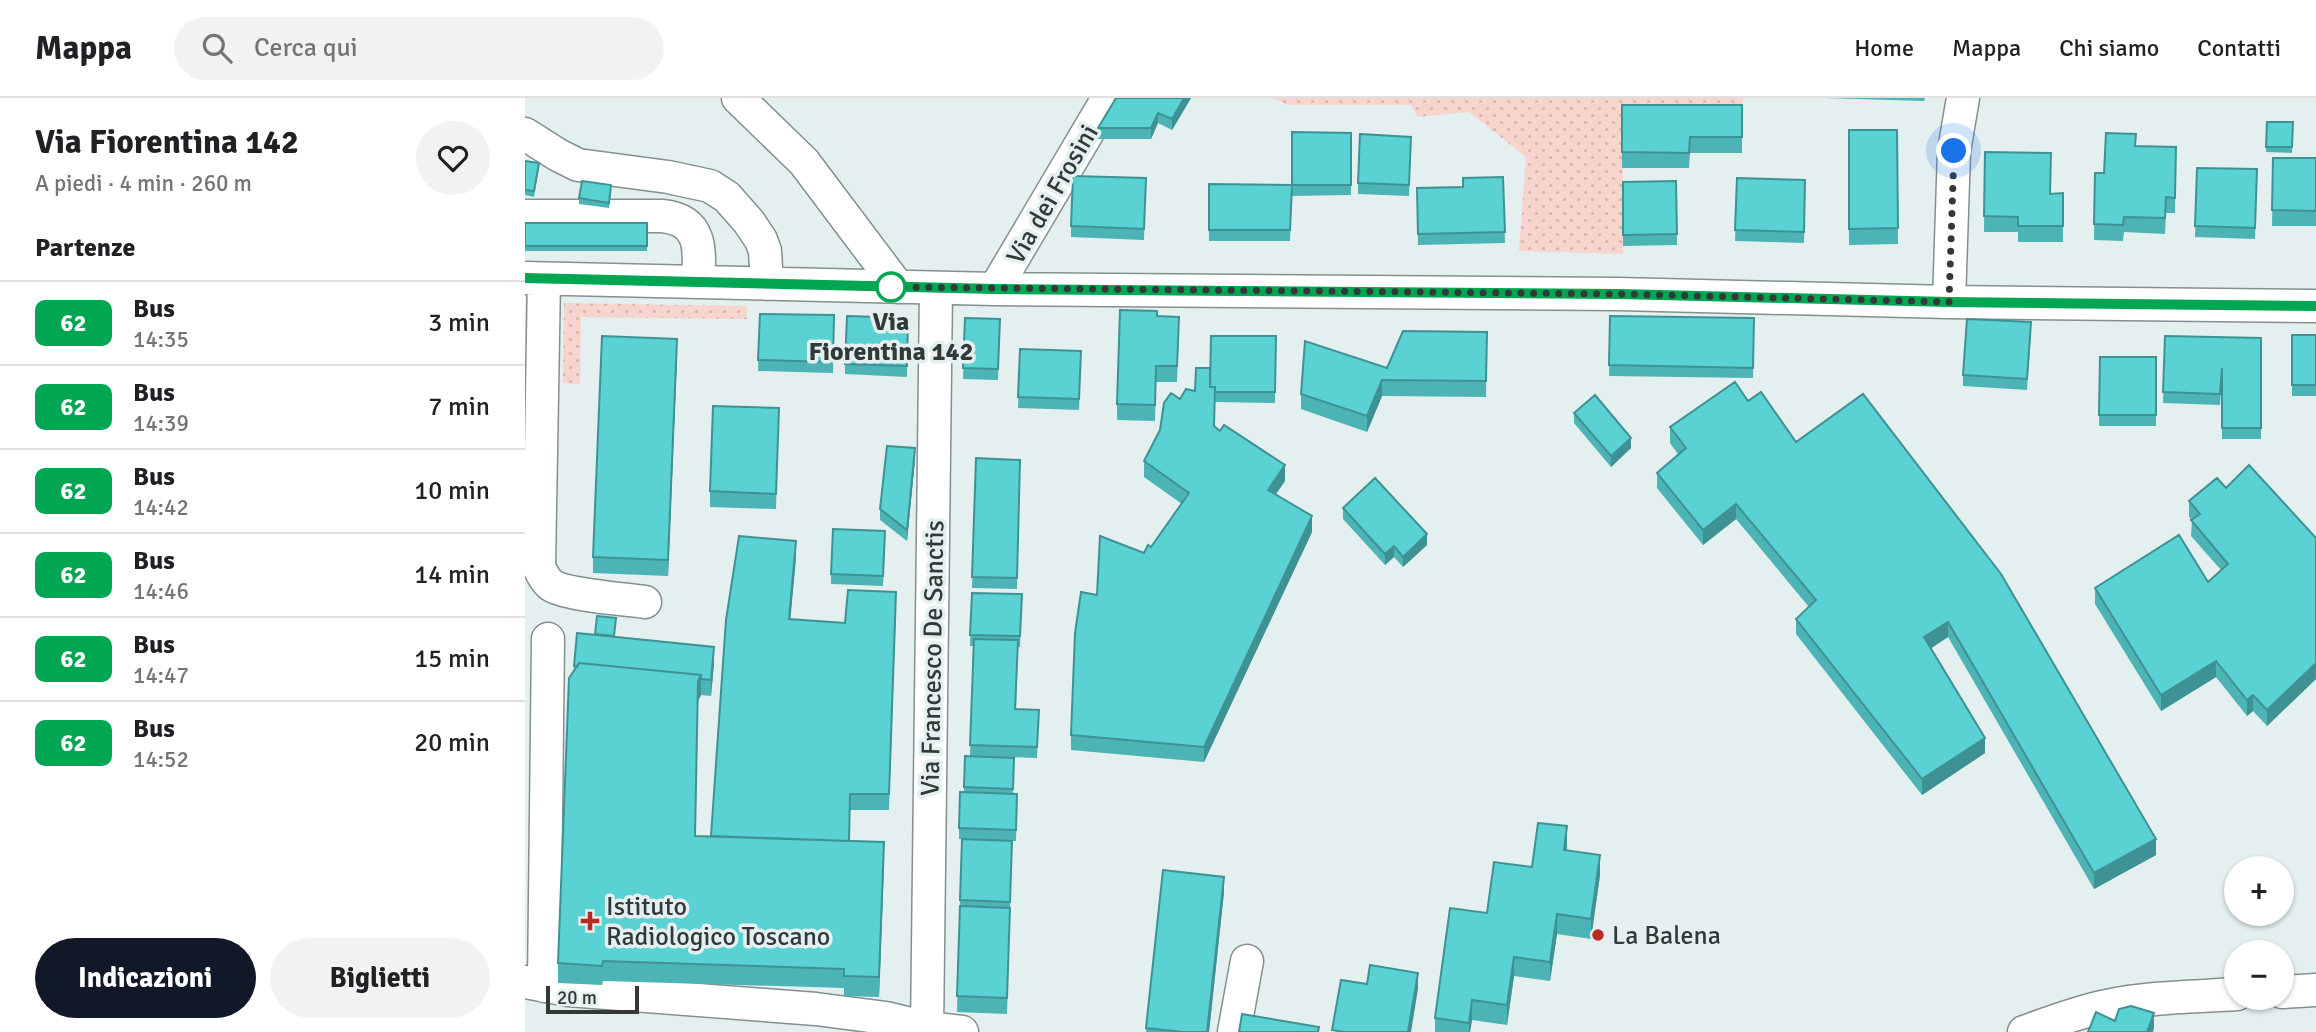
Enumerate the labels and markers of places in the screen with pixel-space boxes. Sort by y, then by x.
marker: Via Fiorentina 142 [876,272,906,302]
place label: Via Fiorentina 142 [808,306,974,368]
place label: Istituto Radiologico Toscano [606,891,830,953]
marker: Istituto Radiologico Toscano [580,911,600,931]
place label: La Balena [1612,920,1721,952]
marker: La Balena [1590,927,1606,943]

